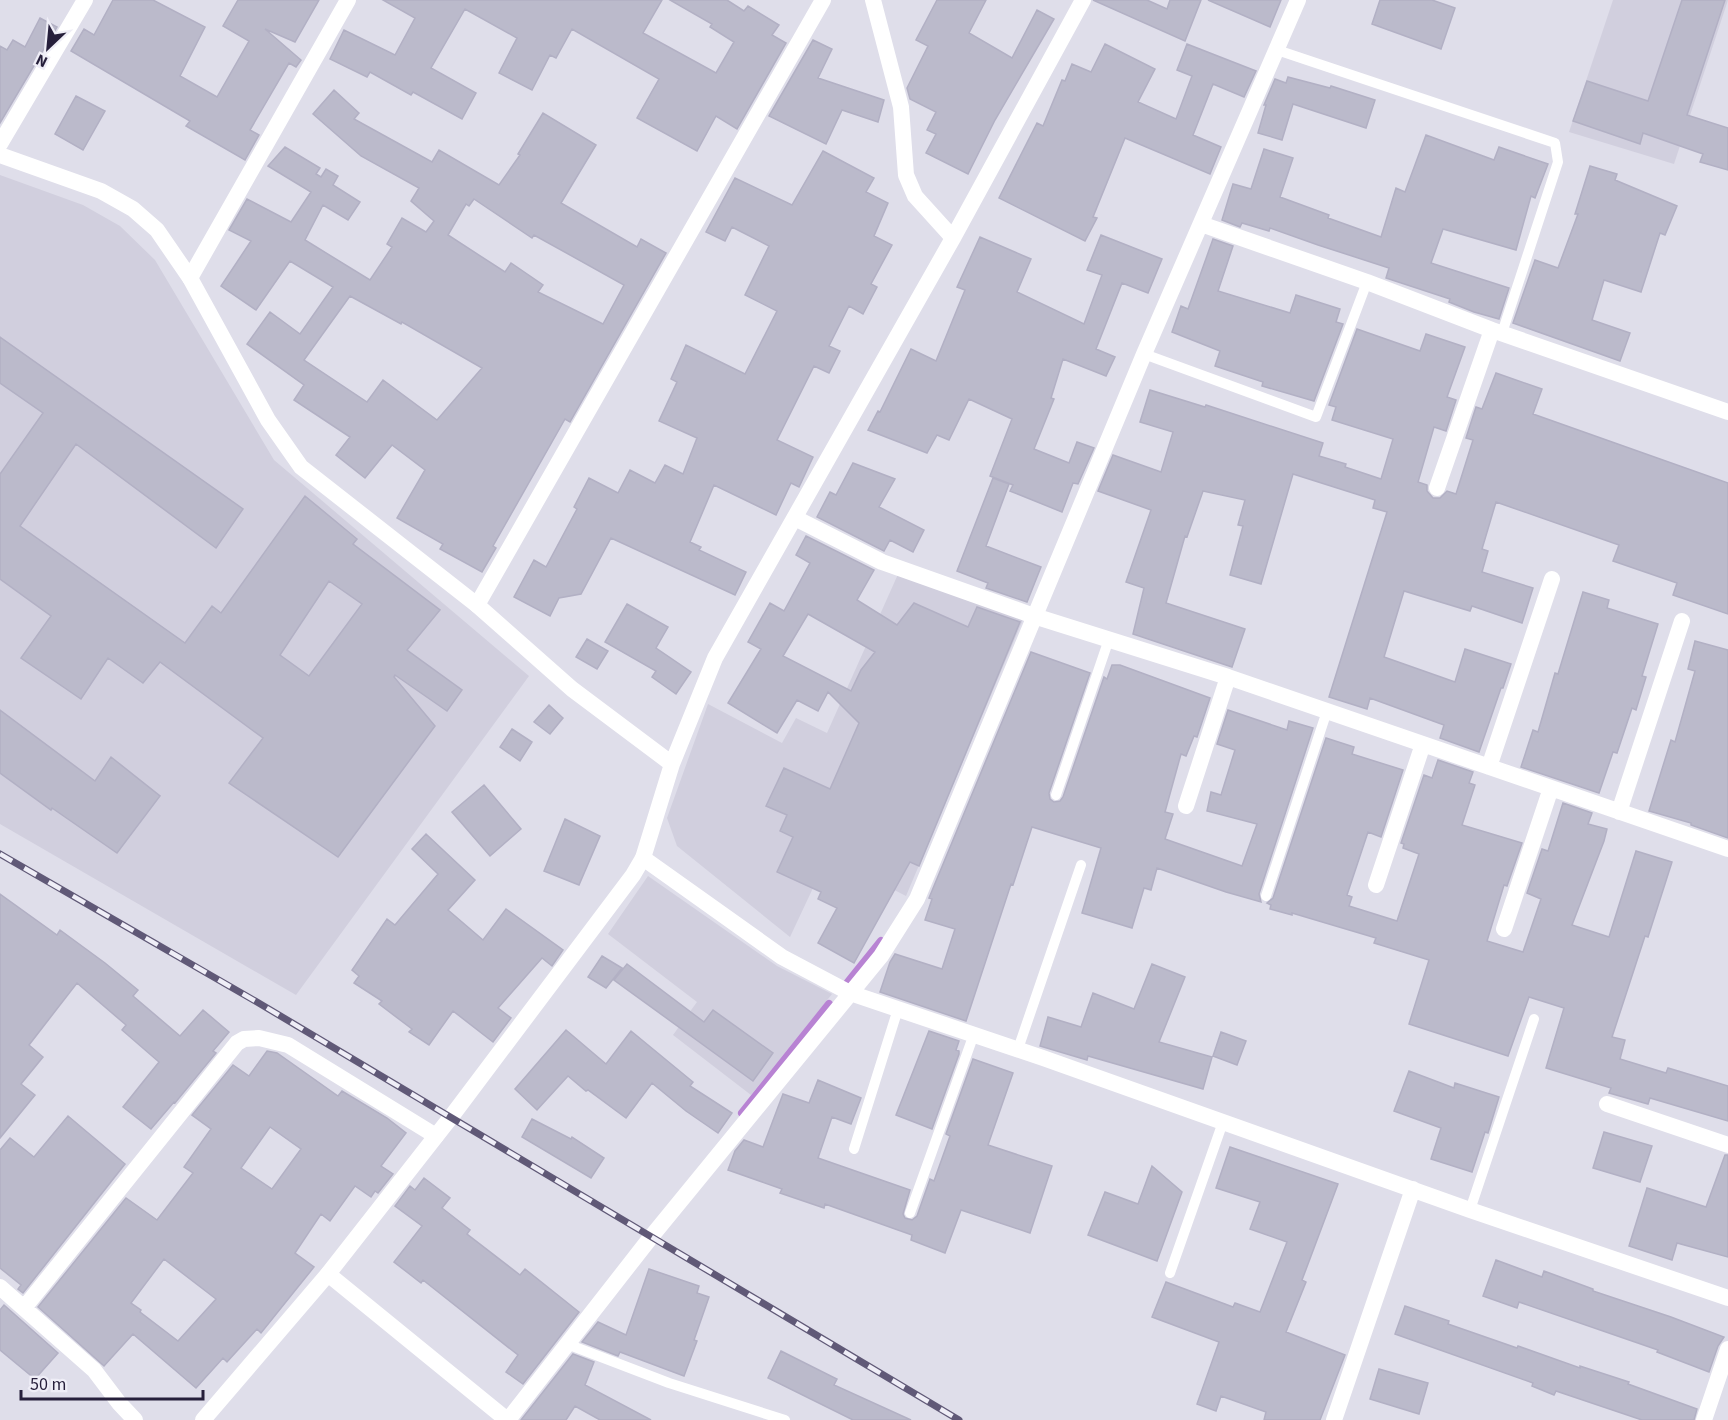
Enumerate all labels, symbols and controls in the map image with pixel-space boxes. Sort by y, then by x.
north arrow [18,18,78,78]
text: N [32,48,51,73]
scale bar [21,1363,202,1401]
text: 50 m [30,1372,66,1397]

